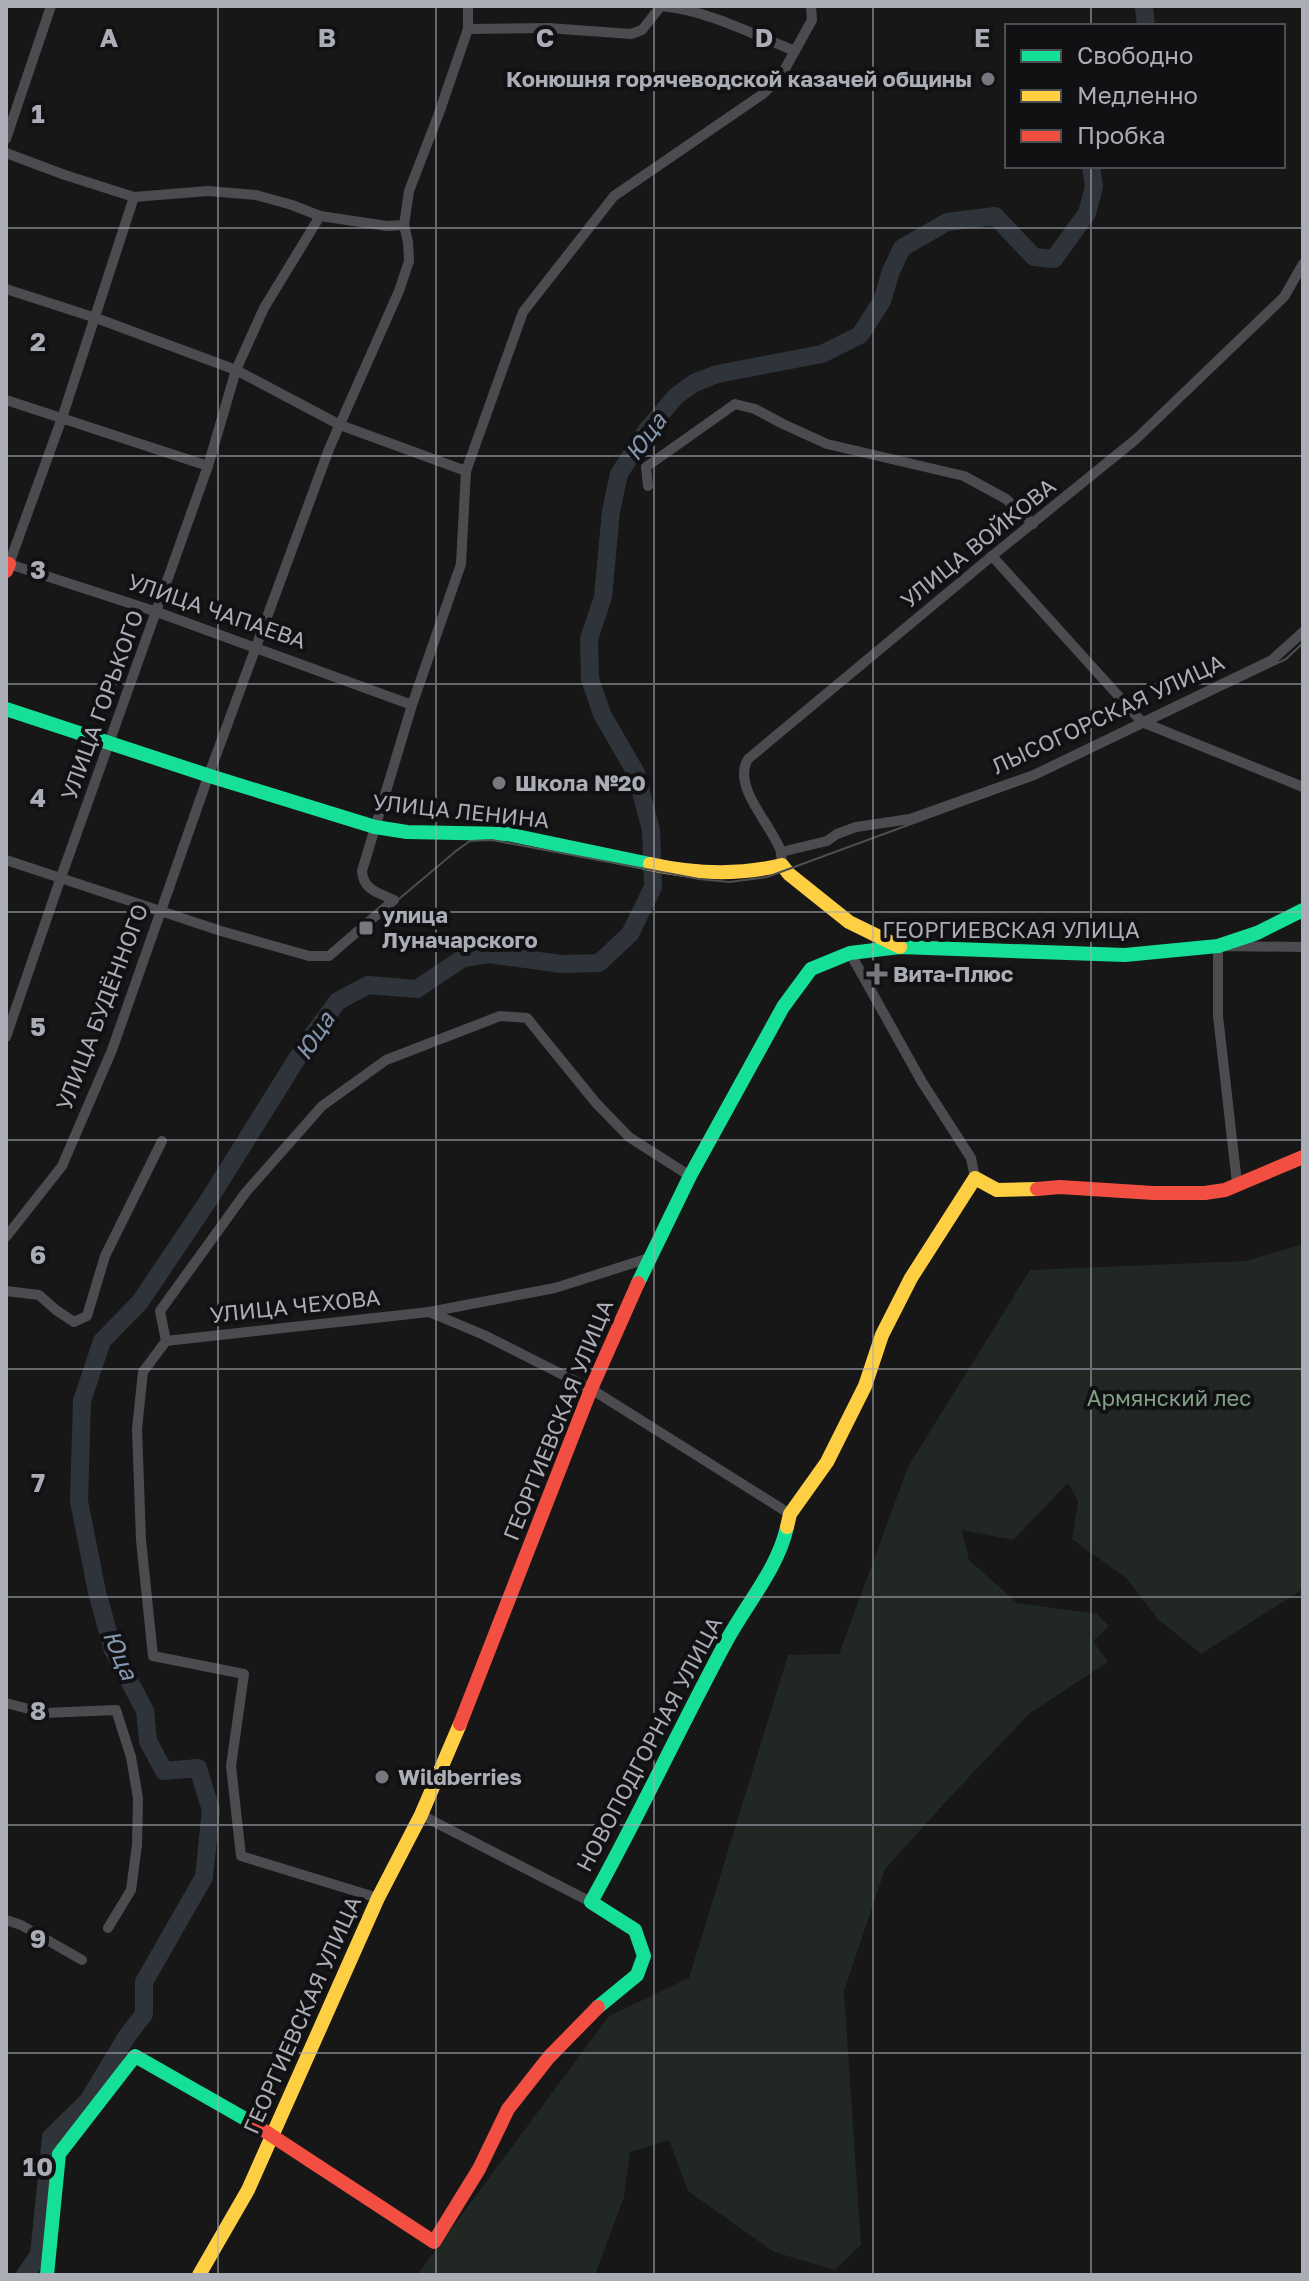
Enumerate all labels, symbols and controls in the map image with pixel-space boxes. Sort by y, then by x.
text: A [100,22,119,53]
text: B [318,22,336,53]
text: C [536,22,554,53]
text: D [755,22,773,53]
text: E [974,22,990,53]
legend [1005,24,1285,168]
text: Свободно [1077,40,1193,69]
place label: Конюшня горячеводской казачей общины [506,65,972,92]
marker: Конюшня горячеводской казачей общины [979,70,997,88]
text: Медленно [1077,80,1198,109]
text: 1 [31,98,45,129]
text: Пробка [1077,120,1166,149]
text: 2 [30,326,46,357]
water label: Юца [618,406,672,465]
street label: УЛИЦА ВОЙКОВА [895,472,1061,613]
text: 3 [30,554,46,585]
street label: УЛИЦА ЧАПАЕВА [124,567,310,654]
street label: УЛИЦА ГОРЬКОГО [55,606,148,803]
street label: ЛЫСОГОРСКАЯ УЛИЦА [987,648,1229,779]
place label: Школа №20 [515,769,646,796]
marker: Школа №20 [490,774,508,792]
text: 4 [30,782,46,813]
street label: УЛИЦА ЛЕНИНА [371,788,551,833]
street label: УЛИЦА БУДЁННОГО [50,900,153,1114]
place label: улица Луначарского [382,901,538,953]
street label: ГЕОРГИЕВСКАЯ УЛИЦА [882,916,1140,943]
marker: улица Луначарского [357,919,375,937]
place label: Вита-Плюс [893,960,1014,987]
marker: Вита-Плюс [868,965,886,983]
water label: Юца [288,1004,341,1065]
text: 5 [30,1011,46,1042]
text: 6 [30,1239,46,1270]
street label: УЛИЦА ЧЕХОВА [208,1283,382,1328]
street label: ГЕОРГИЕВСКАЯ УЛИЦА [497,1295,618,1544]
park label: Армянский лес [1087,1384,1251,1411]
text: 7 [31,1467,45,1498]
street label: НОВОПОДГОРНАЯ УЛИЦА [570,1612,727,1876]
water label: Юца [98,1625,145,1685]
text: 8 [30,1695,46,1726]
place label: Wildberries [398,1763,522,1790]
marker: Wildberries [373,1768,391,1786]
street label: ГЕОРГИЕВСКАЯ УЛИЦА [237,1891,366,2138]
text: 9 [30,1923,46,1954]
text: 10 [23,2151,53,2182]

